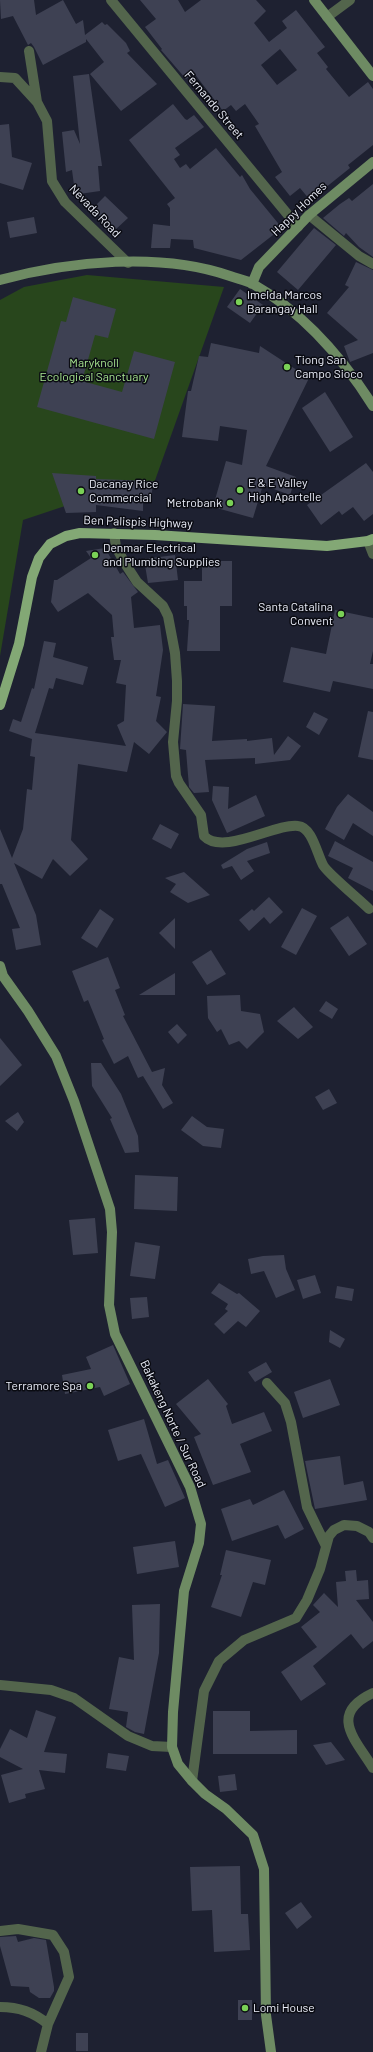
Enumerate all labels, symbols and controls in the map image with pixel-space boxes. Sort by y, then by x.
street label: Fernando Street [181,68,247,142]
street label: Happy Homes [268,179,330,239]
street label: Nevada Road [66,182,124,240]
place label: Imelda Marcos Barangay Hall [247,288,322,316]
marker: Imelda Marcos Barangay Hall [234,297,244,307]
place label: Tiong San Campo Sioco [295,353,363,381]
park label: Maryknoll Ecological Sanctuary [39,356,149,384]
marker: Tiong San Campo Sioco [282,362,292,372]
place label: E & E Valley High Apartelle [248,476,321,504]
place label: Dacanay Rice Commercial [89,477,158,505]
marker: E & E Valley High Apartelle [235,485,245,495]
marker: Dacanay Rice Commercial [76,486,86,496]
place label: Metrobank [167,496,222,510]
marker: Metrobank [225,498,235,508]
street label: Ben Palispis Highway [83,513,193,531]
place label: Denmar Electrical and Plumbing Supplies [103,541,220,569]
marker: Denmar Electrical and Plumbing Supplies [90,550,100,560]
place label: Santa Catalina Convent [258,600,333,628]
marker: Santa Catalina Convent [336,609,346,619]
street label: Bakakeng Norte / Sur Road [137,1358,209,1490]
place label: Terramore Spa [6,1379,82,1393]
marker: Terramore Spa [85,1381,95,1391]
place label: Lomi House [253,2001,315,2015]
marker: Lomi House [240,2003,250,2013]

